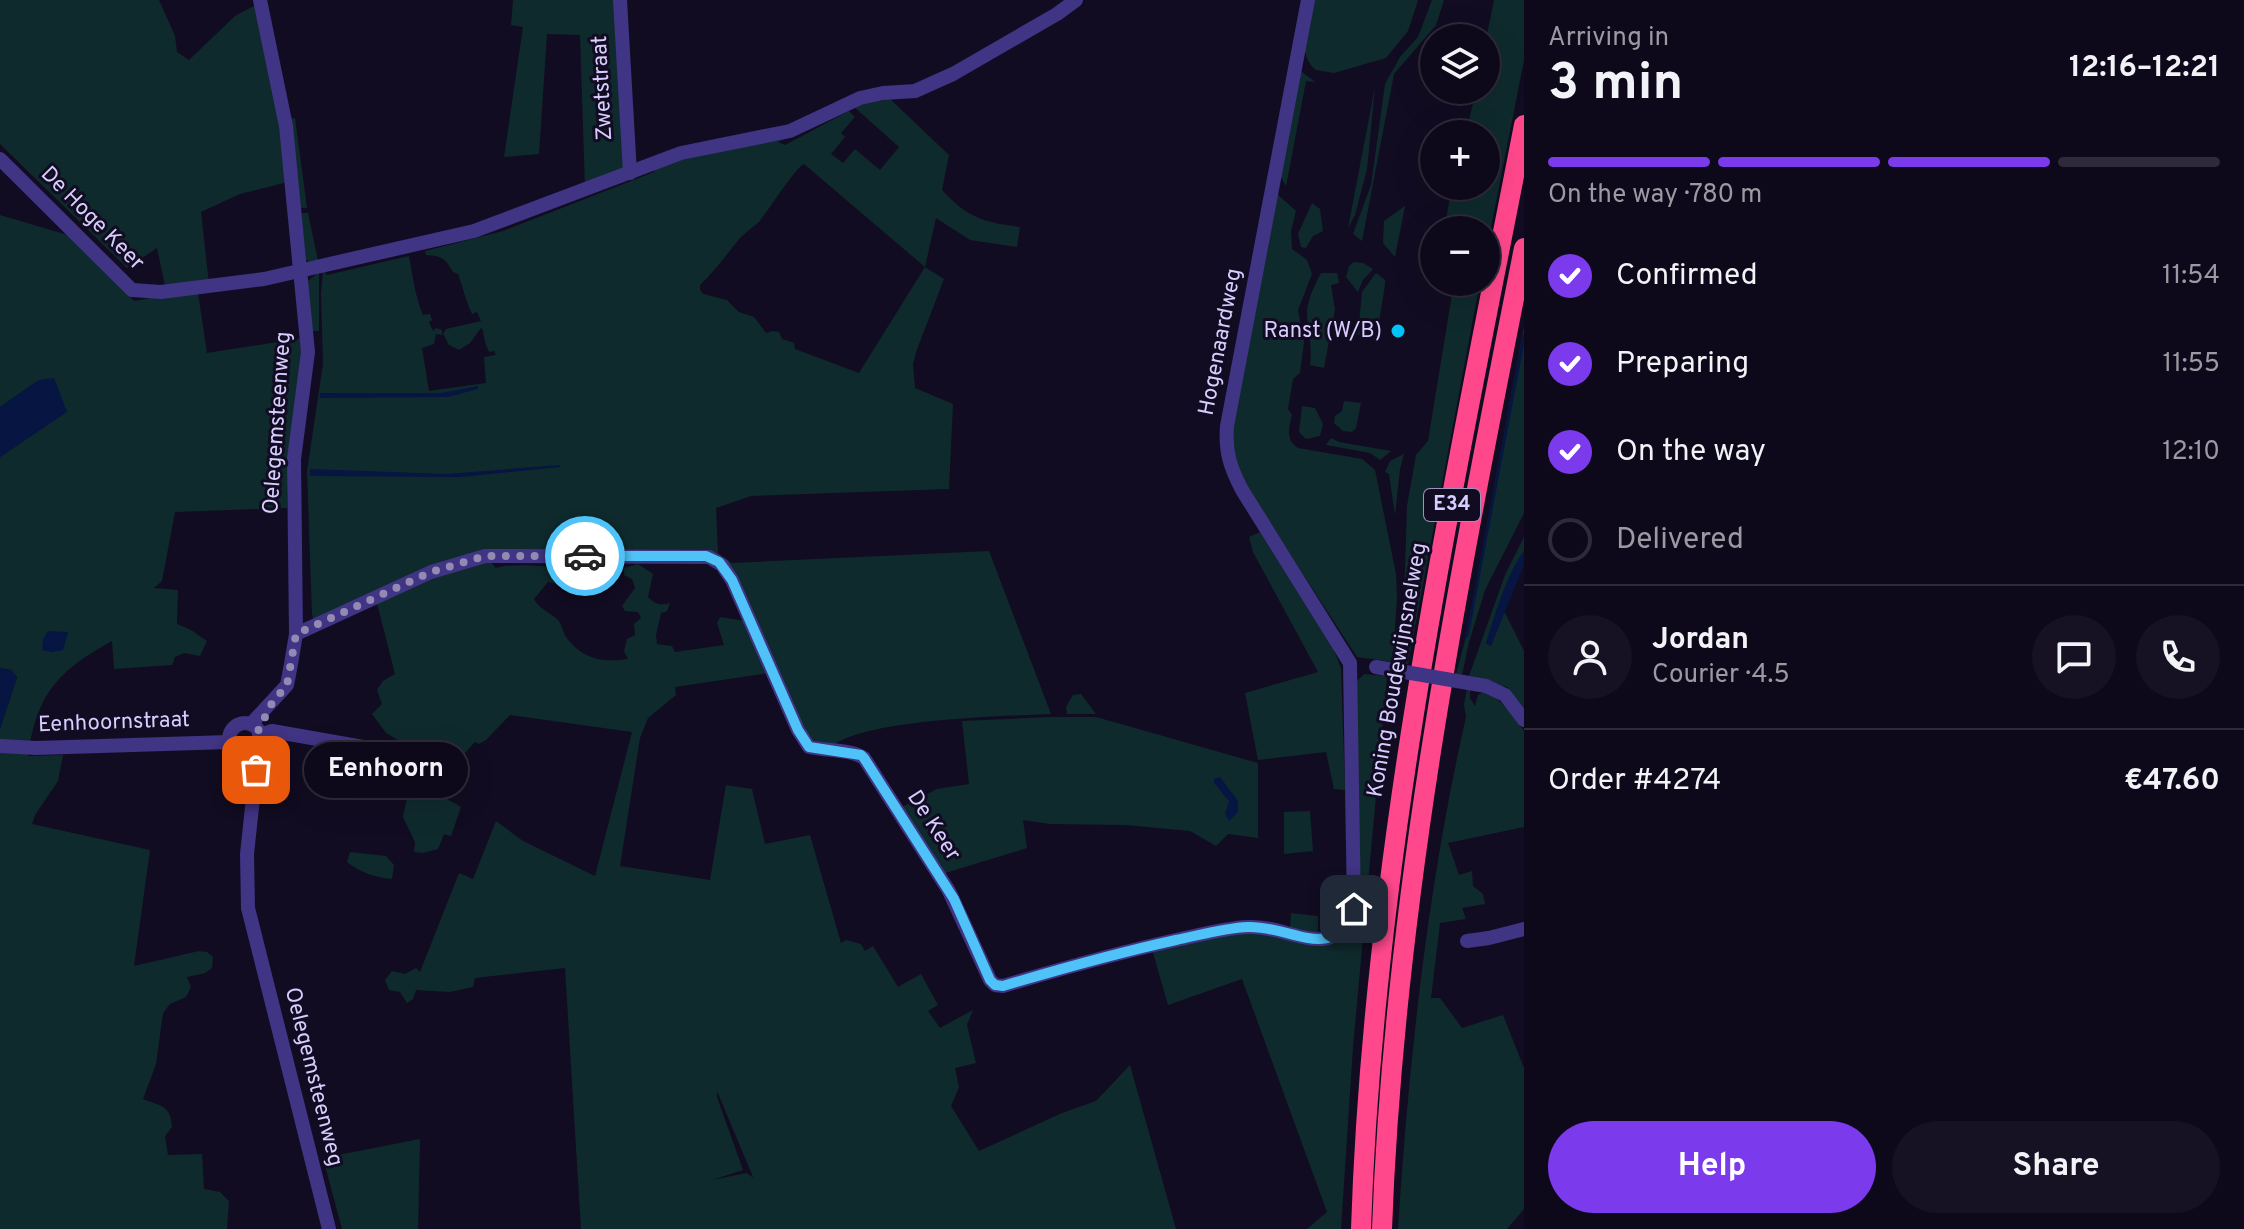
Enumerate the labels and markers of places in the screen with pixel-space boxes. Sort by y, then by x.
place label: Ranst (W/B) [1263,318,1382,345]
marker: Ranst (W/B) [1389,322,1407,340]
pin [222,736,290,804]
callout: Eenhoorn [304,742,468,798]
pin [1320,875,1388,943]

